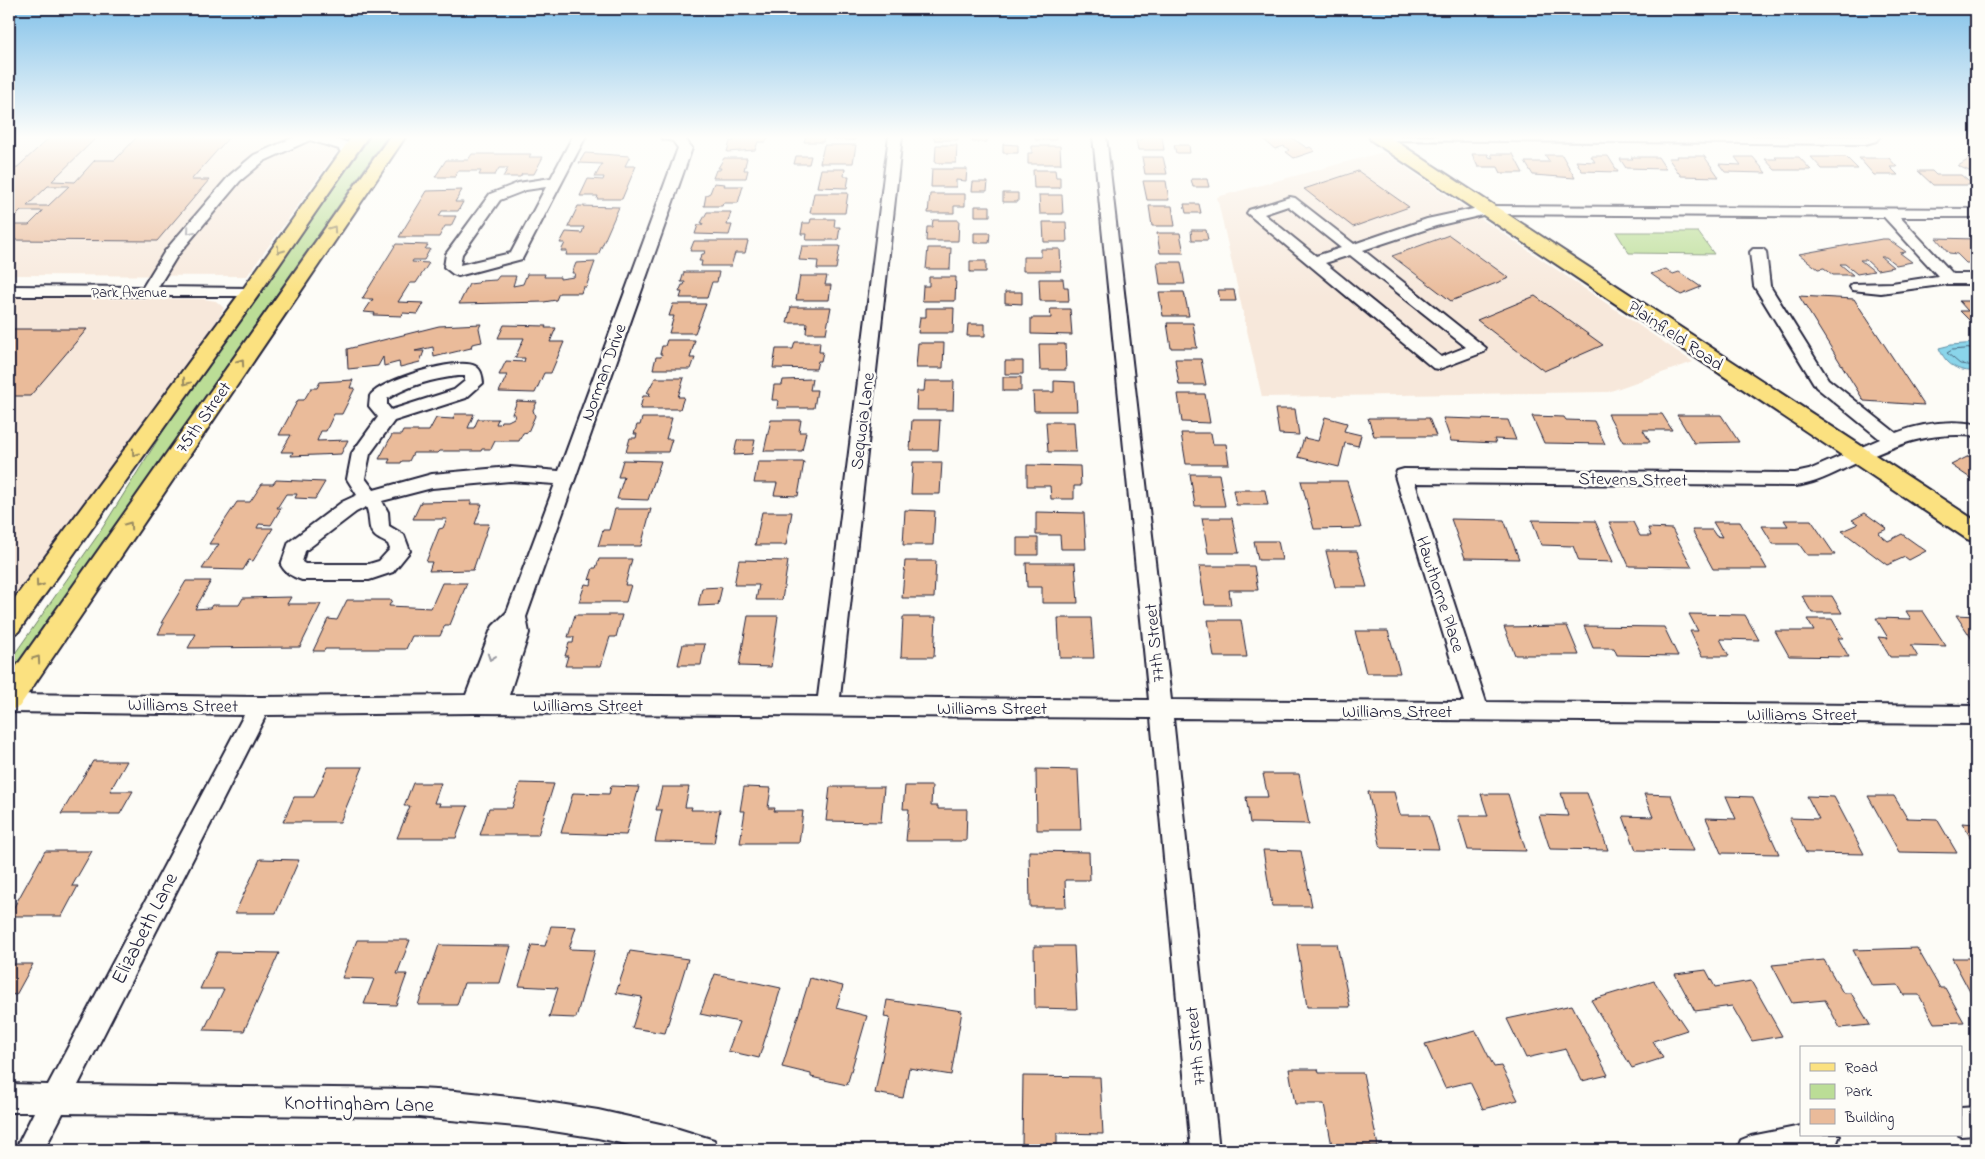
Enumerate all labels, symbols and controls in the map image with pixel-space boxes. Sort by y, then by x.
one-way arrow [187,225,196,234]
one-way arrow [327,225,336,235]
one-way arrow [277,244,286,254]
street label: Park Avenue [91,282,167,304]
street label: Plainfield Road [1622,295,1728,378]
street label: Norman Drive [575,320,635,425]
one-way arrow [235,359,244,368]
street label: Sequoia Lane [845,370,883,471]
one-way arrow [183,376,191,385]
street label: 75th Street [170,377,239,459]
one-way arrow [132,447,141,457]
street label: Stevens Street [1578,467,1688,495]
one-way arrow [123,521,132,531]
street label: Hawthorne Place [1408,533,1470,657]
one-way arrow [36,578,45,588]
street label: 77th Street [1139,602,1173,684]
one-way arrow [487,653,497,661]
one-way arrow [30,655,40,664]
street label: Williams Street [128,693,238,721]
street label: Williams Street [533,694,643,720]
street label: Williams Street [937,697,1047,723]
street label: Williams Street [1342,700,1452,726]
street label: Williams Street [1747,703,1857,729]
street label: Elizabeth Lane [105,867,187,990]
street label: 77th Street [1180,1005,1214,1087]
legend [1800,1046,1962,1136]
text: Road [1845,1057,1878,1079]
text: Park [1845,1081,1873,1103]
street label: Knottingham Lane [284,1089,435,1123]
text: Building [1844,1107,1894,1130]

